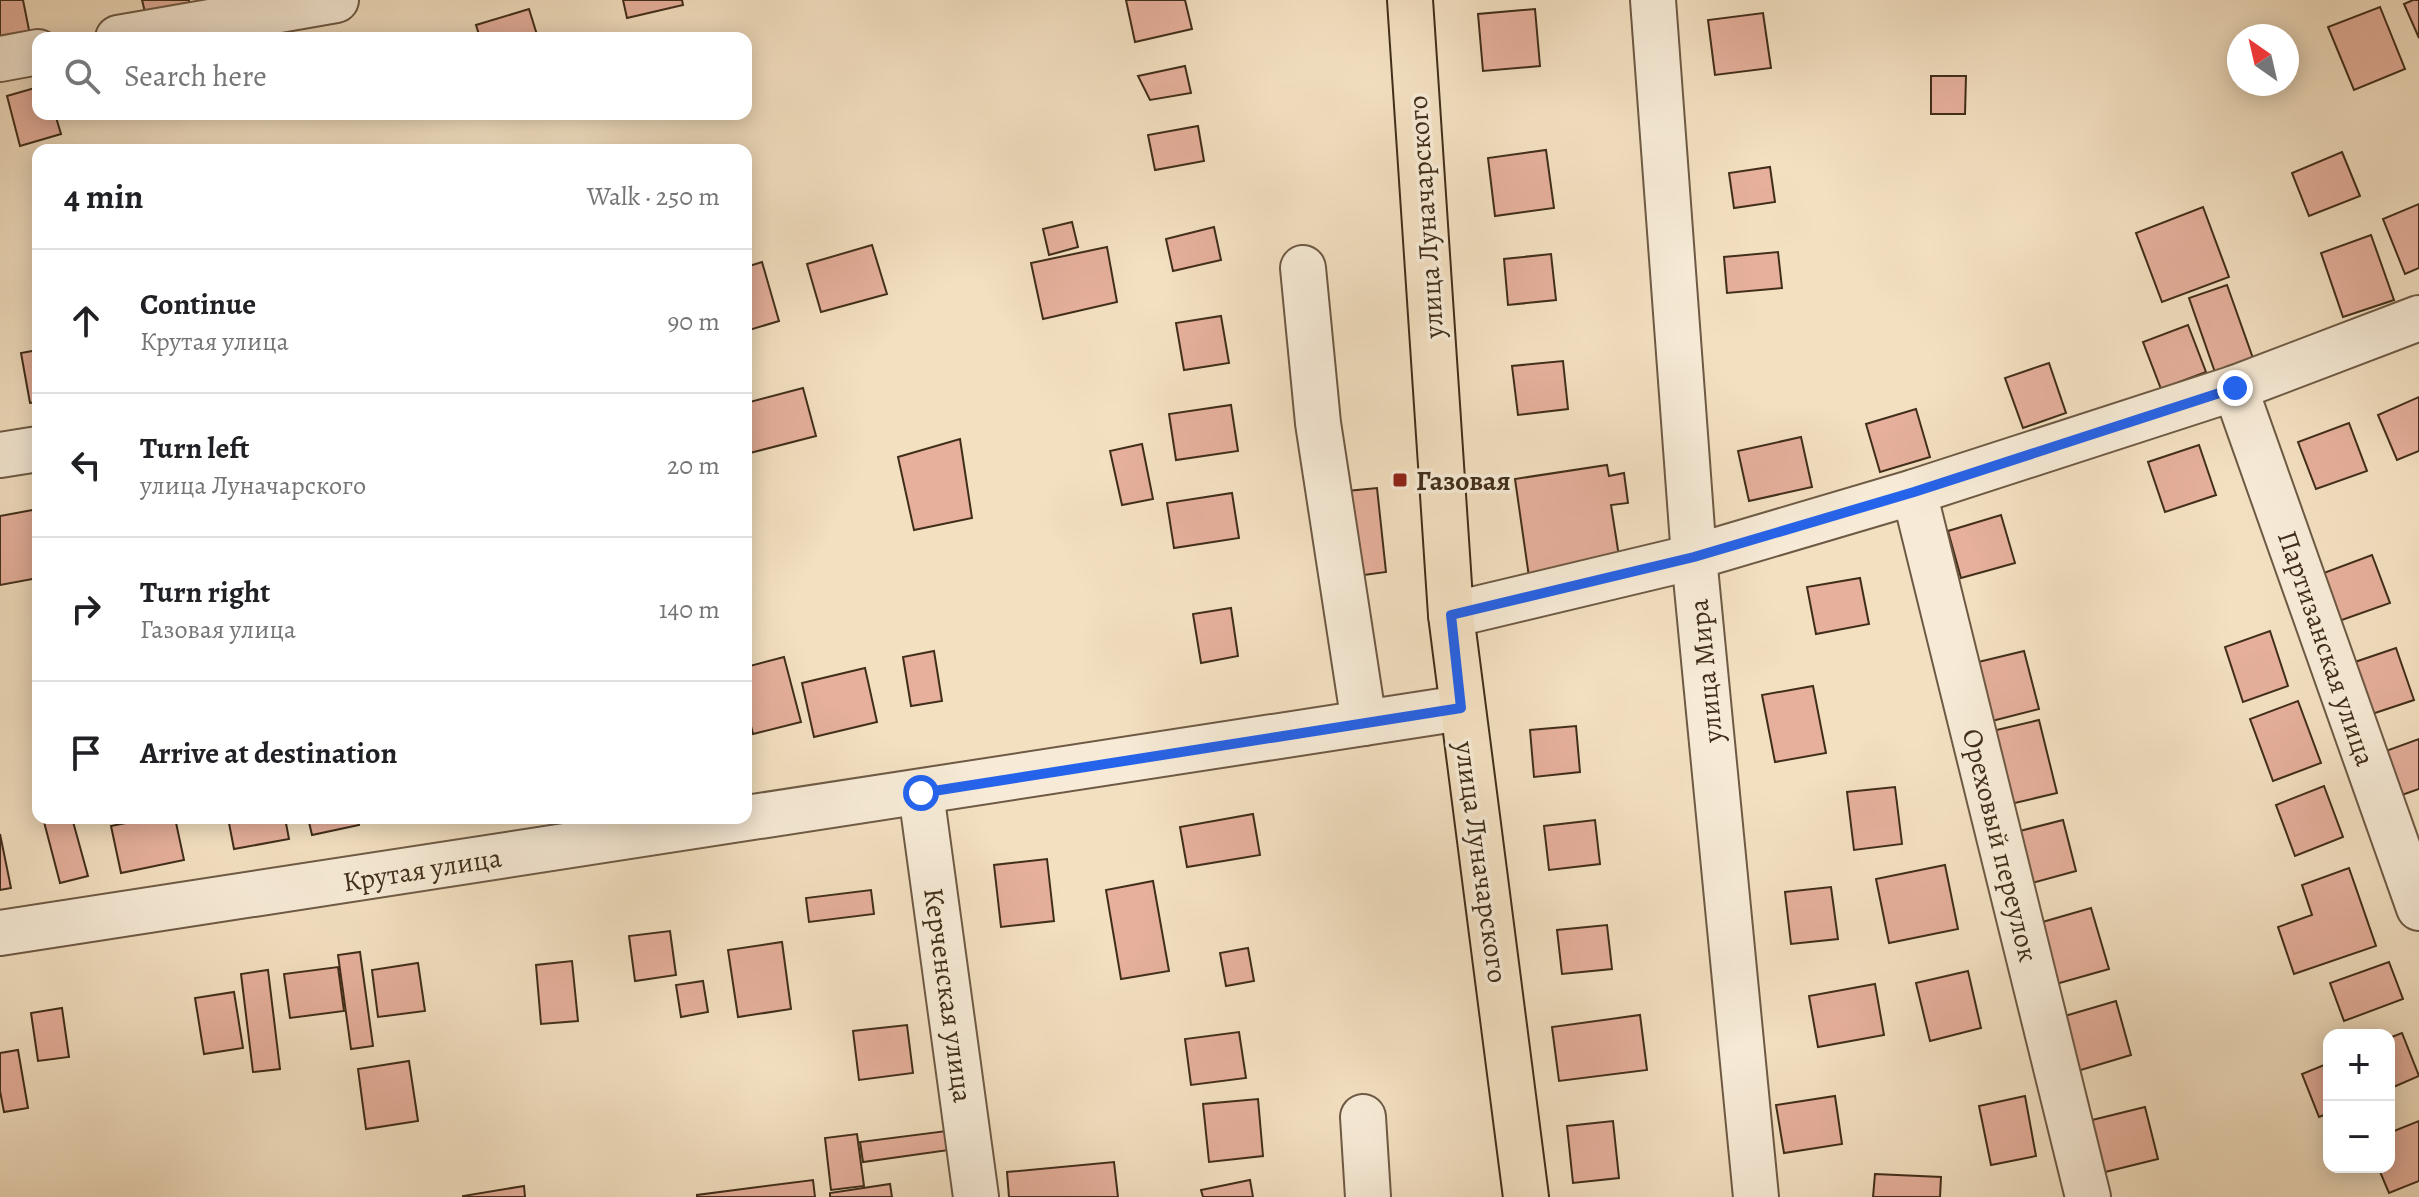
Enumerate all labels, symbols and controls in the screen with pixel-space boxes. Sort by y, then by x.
north arrow [2227,24,2299,96]
search box [32,32,752,120]
icon: search [60,54,104,98]
text: Search here [124,56,267,96]
street label: улица Луначарского [1399,94,1454,341]
text: 4 min [64,173,143,220]
text: Walk · 250 m [587,179,720,214]
text: Continue [140,284,256,324]
icon: ahead [64,299,108,343]
text: 90 m [668,304,720,339]
text: Крутая улица [140,324,289,359]
route end [2217,370,2253,406]
text: Turn left [140,428,249,468]
icon: left [64,443,108,487]
text: 20 m [667,448,720,483]
place label: Газовая [1416,462,1511,500]
text: улица Луначарского [140,468,366,503]
marker: Газовая [1391,471,1409,489]
street label: Партизанская улица [2268,526,2384,771]
text: Turn right [140,572,270,612]
icon: right [64,587,108,631]
text: 140 m [659,592,720,627]
street label: улица Мира [1680,597,1733,746]
text: Газовая улица [140,612,296,647]
street label: Ореховый переулок [1953,725,2047,966]
icon: arrive [64,731,108,775]
text: Arrive at destination [140,733,397,773]
street label: улица Луначарского [1445,738,1517,985]
route start [903,775,939,811]
street label: Крутая улица [340,839,504,901]
street label: Керченская улица [914,885,982,1105]
map controls [2323,1029,2395,1173]
button: + [2323,1029,2395,1101]
button: − [2323,1101,2395,1173]

